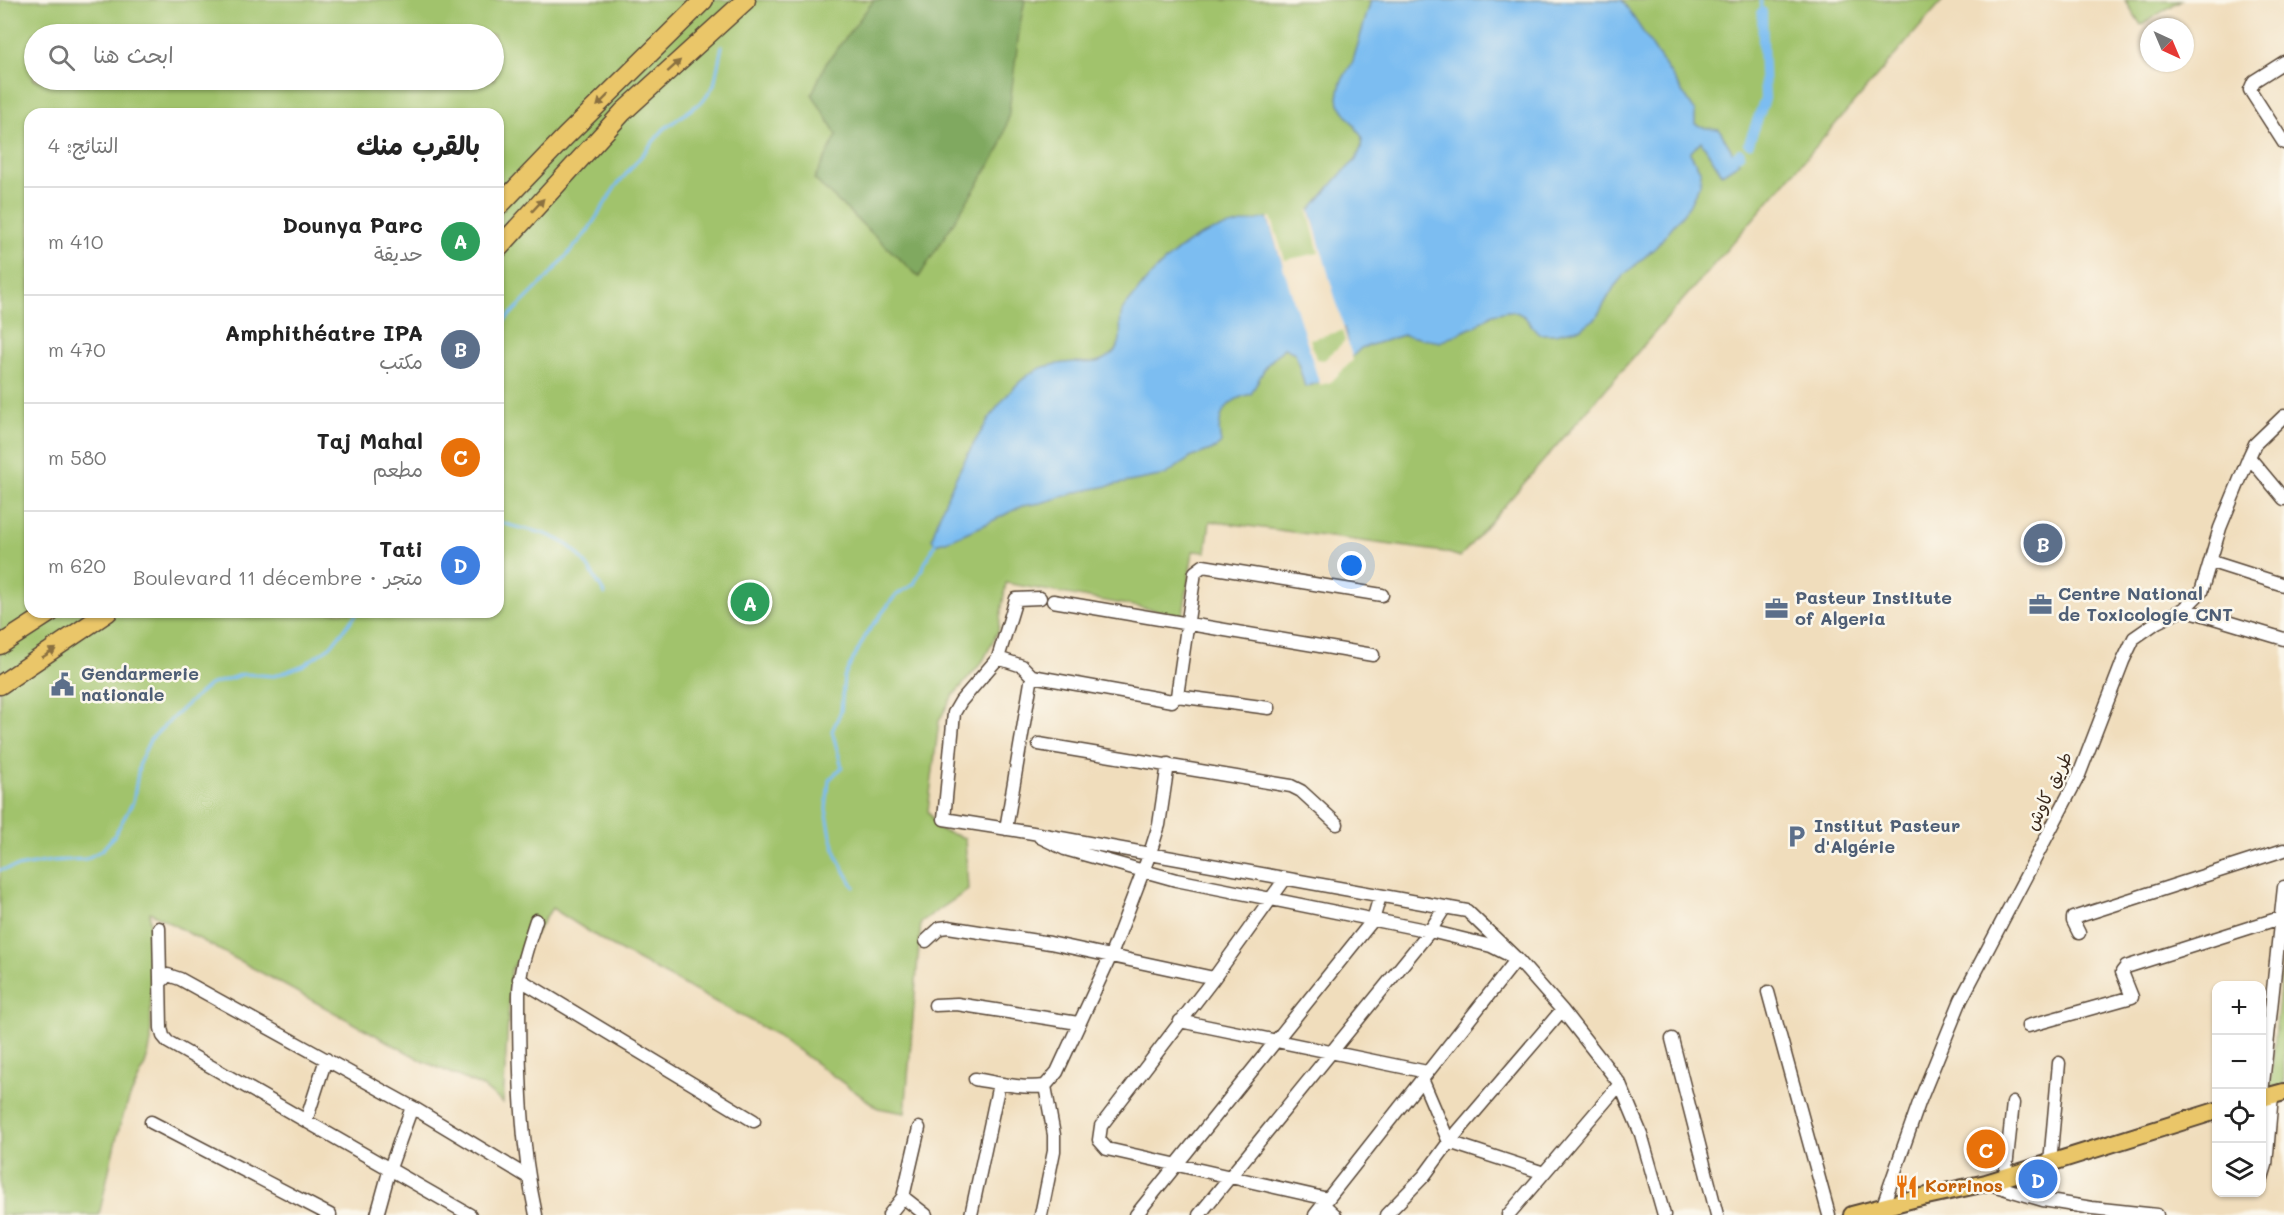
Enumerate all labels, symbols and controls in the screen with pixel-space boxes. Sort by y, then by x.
north arrow [2140,18,2194,72]
search box [24,24,504,90]
text: ابحث هنا [93,40,174,69]
icon: search [45,41,78,74]
one-way arrow [666,59,681,73]
one-way arrow [595,93,610,107]
text: بالقرب منك [357,128,480,162]
text: النتائج: 4 [48,132,119,158]
one-way arrow [530,199,544,213]
text: Dounya Parc [282,210,423,239]
text: 410 m [48,228,103,254]
text: A [454,228,467,254]
text: حديقة [374,240,423,266]
text: Amphithéatre IPA [225,318,423,347]
text: 470 m [48,336,106,362]
text: B [454,336,467,362]
text: مكتب [379,348,423,374]
text: Taj Mahal [317,426,423,455]
text: 580 m [48,444,106,470]
text: C [453,444,468,470]
text: مطعم [372,456,423,482]
pin: B [2024,520,2062,566]
text: Tati [379,534,423,563]
your location [1337,551,1366,580]
text: 620 m [48,552,106,578]
text: D [453,552,468,578]
text: متجر · Boulevard 11 décembre [133,564,423,590]
pin: A [730,580,770,624]
place label: Centre National de Toxicologie CNT [2058,581,2233,626]
place label: Pasteur Institute of Algeria [1795,585,1952,630]
office icon: Centre National de Toxicologie CNT [2027,591,2053,617]
office icon: Pasteur Institute of Algeria [1764,595,1790,621]
one-way arrow [41,647,57,658]
place label: Gendarmerie nationale [81,661,199,706]
public building icon: Gendarmerie nationale [50,671,76,697]
street label: طريق كاوش [2019,747,2077,834]
place label: Institut Pasteur d'Algérie [1814,813,1960,858]
parking icon: Institut Pasteur d'Algérie [1783,823,1809,849]
map controls [2212,981,2266,1197]
button: + [2212,981,2266,1035]
button: − [2212,1035,2266,1089]
button: locate [2212,1089,2266,1143]
pin: C [1966,1126,2006,1172]
button: layers [2212,1143,2266,1197]
pin: D [2018,1156,2058,1202]
restaurant icon: Korrinos [1894,1173,1920,1199]
place label: Korrinos [1925,1173,2003,1197]

